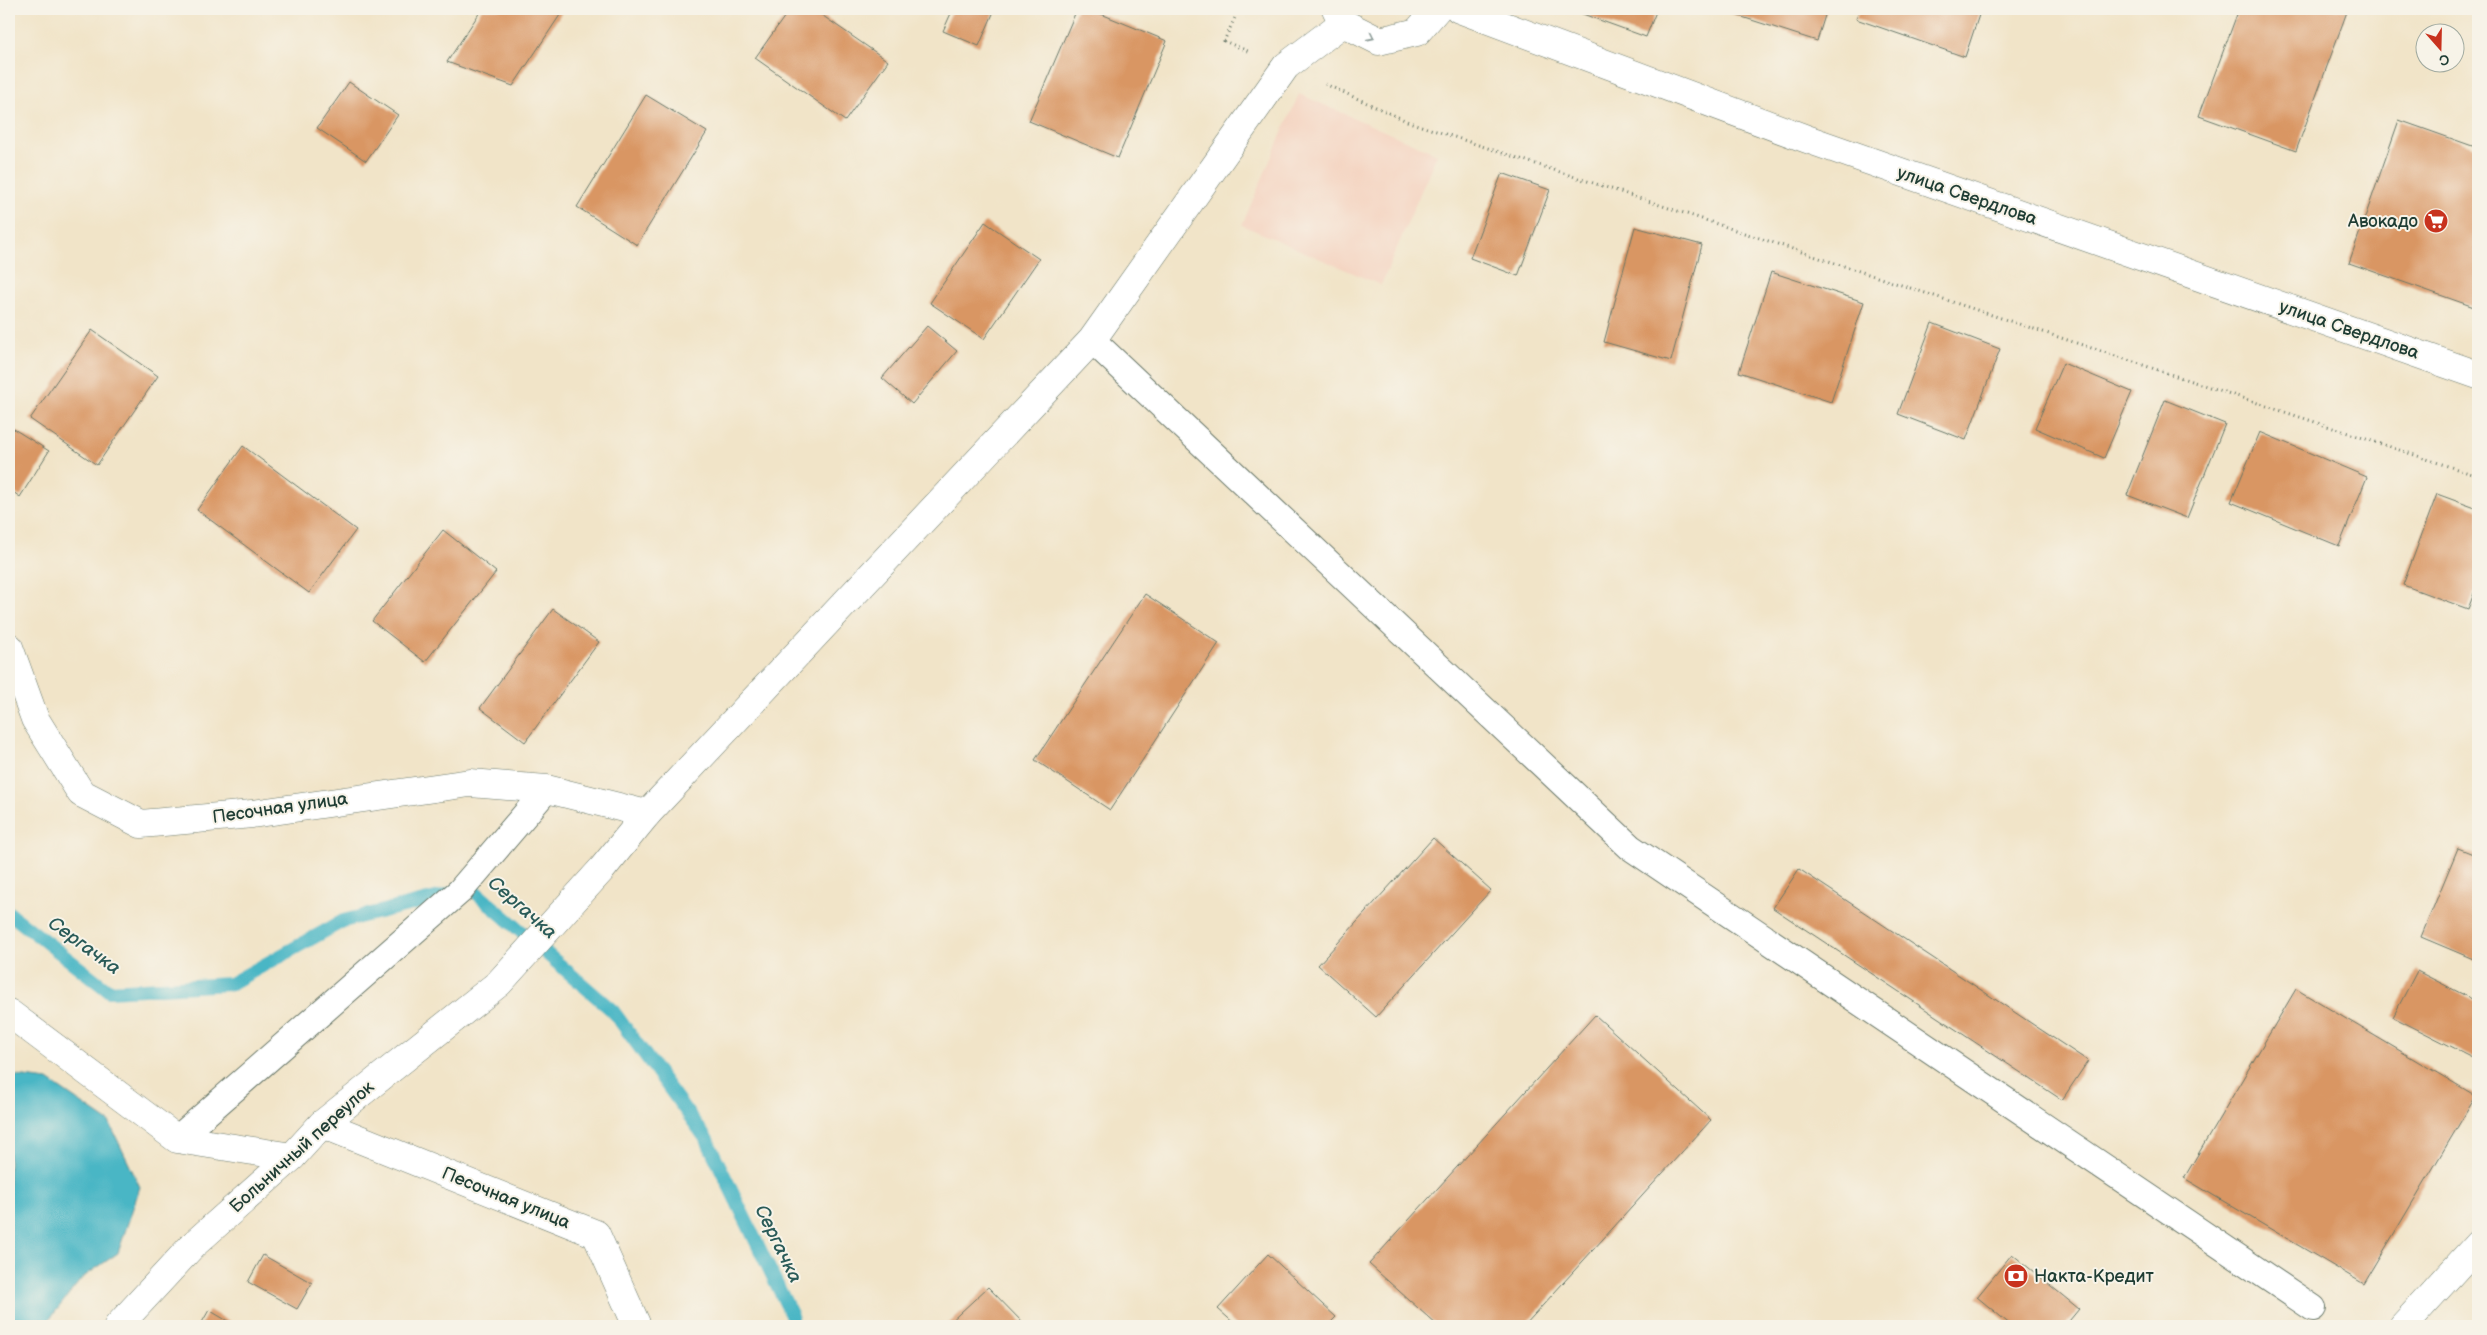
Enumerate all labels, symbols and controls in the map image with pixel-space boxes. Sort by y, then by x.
north arrow [2414,22,2464,72]
one-way arrow [1366,31,1375,41]
text: С [2437,50,2452,69]
street label: улица Свердлова [1894,162,2040,230]
supermarket icon: Авокадо [2423,208,2449,234]
place label: Авокадо [2347,211,2418,232]
street label: улица Свердлова [2276,296,2422,364]
street label: Песочная улица [211,788,349,828]
water label: Сергачка [483,872,561,944]
water label: Сергачка [43,912,125,980]
street label: Больничный переулок [226,1076,379,1217]
street label: Песочная улица [439,1163,574,1233]
water label: Сергачка [749,1201,807,1287]
bank icon: Накта-Кредит [2003,1263,2029,1289]
place label: Накта-Кредит [2034,1266,2155,1287]

